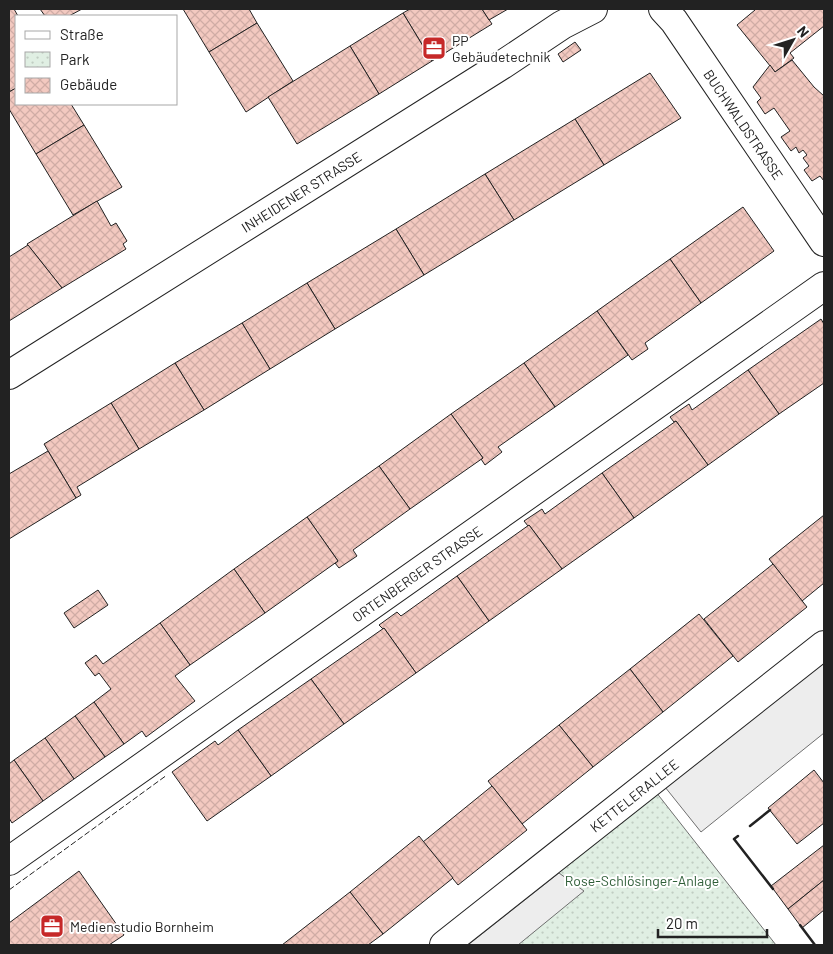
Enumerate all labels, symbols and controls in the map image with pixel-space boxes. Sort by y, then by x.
legend [15,15,178,105]
north arrow [768,15,818,65]
text: N [794,23,813,40]
text: Straße [60,25,104,43]
place label: PP Gebäudetechnik [452,32,551,65]
office icon: PP Gebäudetechnik [421,35,447,61]
text: Park [60,50,90,68]
street label: BUCHWALDSTRASSE [701,66,787,182]
text: Gebäude [60,75,117,93]
street label: INHEIDENER STRASSE [238,147,364,235]
street label: ORTENBERGER STRASSE [348,522,485,625]
street label: KETTELERALLEE [586,755,682,835]
park label: Rose-Schlösinger-Anlage [565,872,719,889]
scale bar [658,906,767,938]
office icon: Medienstudio Bornheim [39,913,65,939]
text: 20 m [666,914,698,932]
place label: Medienstudio Bornheim [70,918,214,935]

